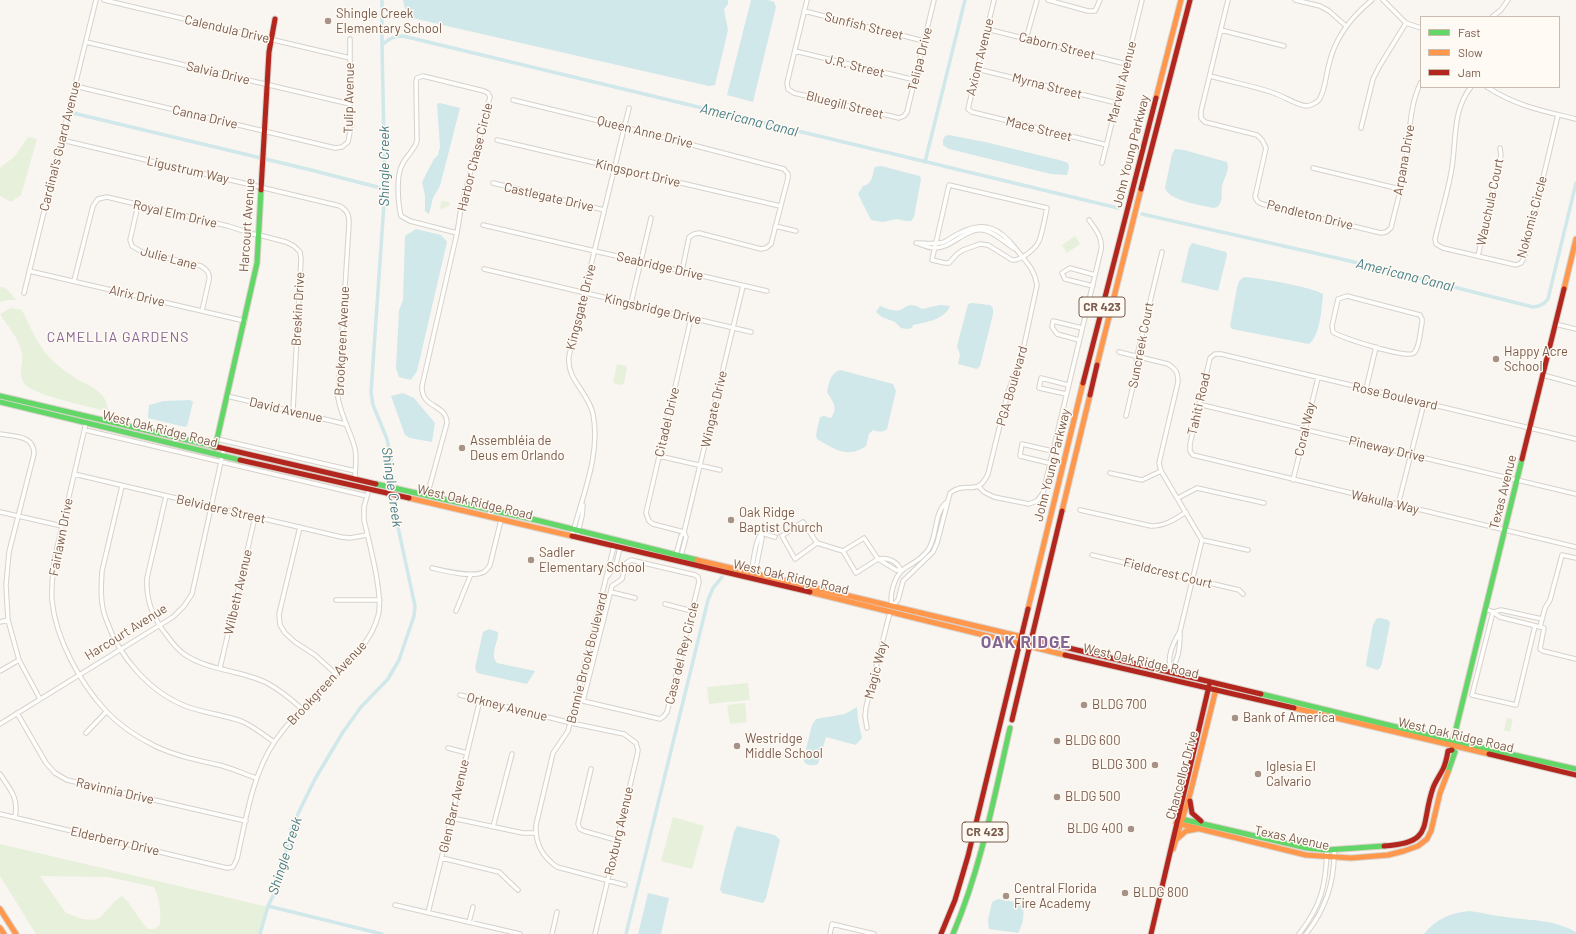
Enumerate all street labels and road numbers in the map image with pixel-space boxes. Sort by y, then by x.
street label: Sunfish Street [823,9,905,43]
street label: Calendula Drive [183,12,271,46]
street label: Axiom Avenue [963,17,997,97]
street label: Telipa Drive [905,26,935,92]
street label: Caborn Street [1017,29,1097,63]
street label: Marvell Avenue [1104,39,1140,125]
street label: J.R. Street [824,51,886,81]
street label: Salvia Drive [185,58,251,88]
street label: Tulip Avenue [341,62,357,134]
street label: Myrna Street [1010,70,1084,102]
street label: Cardinal's Guard Avenue [36,79,84,213]
street label: Bluegill Street [805,88,885,122]
street label: John Young Parkway [1109,93,1153,209]
street label: Harbor Chase Circle [454,101,496,213]
street label: Canna Drive [171,102,239,132]
street label: Queen Anne Drive [595,113,695,151]
street label: Mace Street [1004,113,1074,145]
street label: Arpana Drive [1390,123,1418,197]
street label: Ligustrum Way [145,153,231,187]
street label: Kingsport Drive [594,156,682,190]
street label: Wauchula Court [1473,157,1507,247]
street label: Nokomis Circle [1514,174,1550,260]
street label: Harcourt Avenue [236,177,258,273]
street label: Castlegate Drive [502,179,596,215]
street label: Royal Elm Drive [131,197,219,231]
street label: Pendleton Drive [1265,197,1355,233]
street label: Julie Lane [139,243,199,273]
street label: Seabridge Drive [615,248,705,284]
street label: Kingsgate Drive [563,262,599,352]
street label: Breskin Drive [288,272,308,346]
street label: Alrix Drive [108,282,166,310]
street label: Brookgreen Avenue [331,286,353,396]
street label: Kingsbridge Drive [603,290,703,328]
road number: CR 423 [1079,297,1125,317]
street label: Suncreek Court [1125,301,1157,389]
street label: PGA Boulevard [993,344,1031,428]
street label: Wingate Drive [698,369,730,449]
street label: Tahiti Road [1184,371,1214,437]
street label: Rose Boulevard [1351,379,1439,413]
street label: Citadel Drive [651,386,683,458]
street label: David Avenue [248,394,324,426]
street label: Coral Way [1291,400,1319,458]
street label: West Oak Ridge Road [101,407,219,451]
street label: John Young Parkway [1030,407,1074,523]
street label: Pineway Drive [1347,433,1427,465]
street label: Texas Avenue [1486,453,1520,531]
street label: West Oak Ridge Road [416,481,534,523]
street label: Wakulla Way [1349,487,1421,517]
street label: Belvidere Street [175,491,267,527]
street label: Fairlawn Drive [46,497,76,577]
street label: Wilbeth Avenue [221,548,255,636]
street label: Fieldcrest Court [1122,554,1214,592]
street label: West Oak Ridge Road [732,556,850,598]
street label: Bonnie Brook Boulevard [563,591,611,725]
street label: Harcourt Avenue [82,600,170,664]
street label: Casa del Rey Circle [662,600,702,706]
street label: Brookgreen Avenue [284,638,370,728]
street label: Magic Way [861,640,891,700]
street label: West Oak Ridge Road [1082,640,1200,682]
street label: Orkney Avenue [465,689,549,725]
street label: West Oak Ridge Road [1397,714,1515,756]
street label: Chancellor Drive [1163,729,1201,821]
street label: Glen Barr Avenue [436,758,472,854]
street label: Ravinnia Drive [74,774,156,808]
street label: Roxburg Avenue [601,785,637,877]
road number: CR 423 [962,822,1008,842]
street label: Texas Avenue [1253,822,1331,854]
street label: Elderberry Drive [69,823,161,859]

